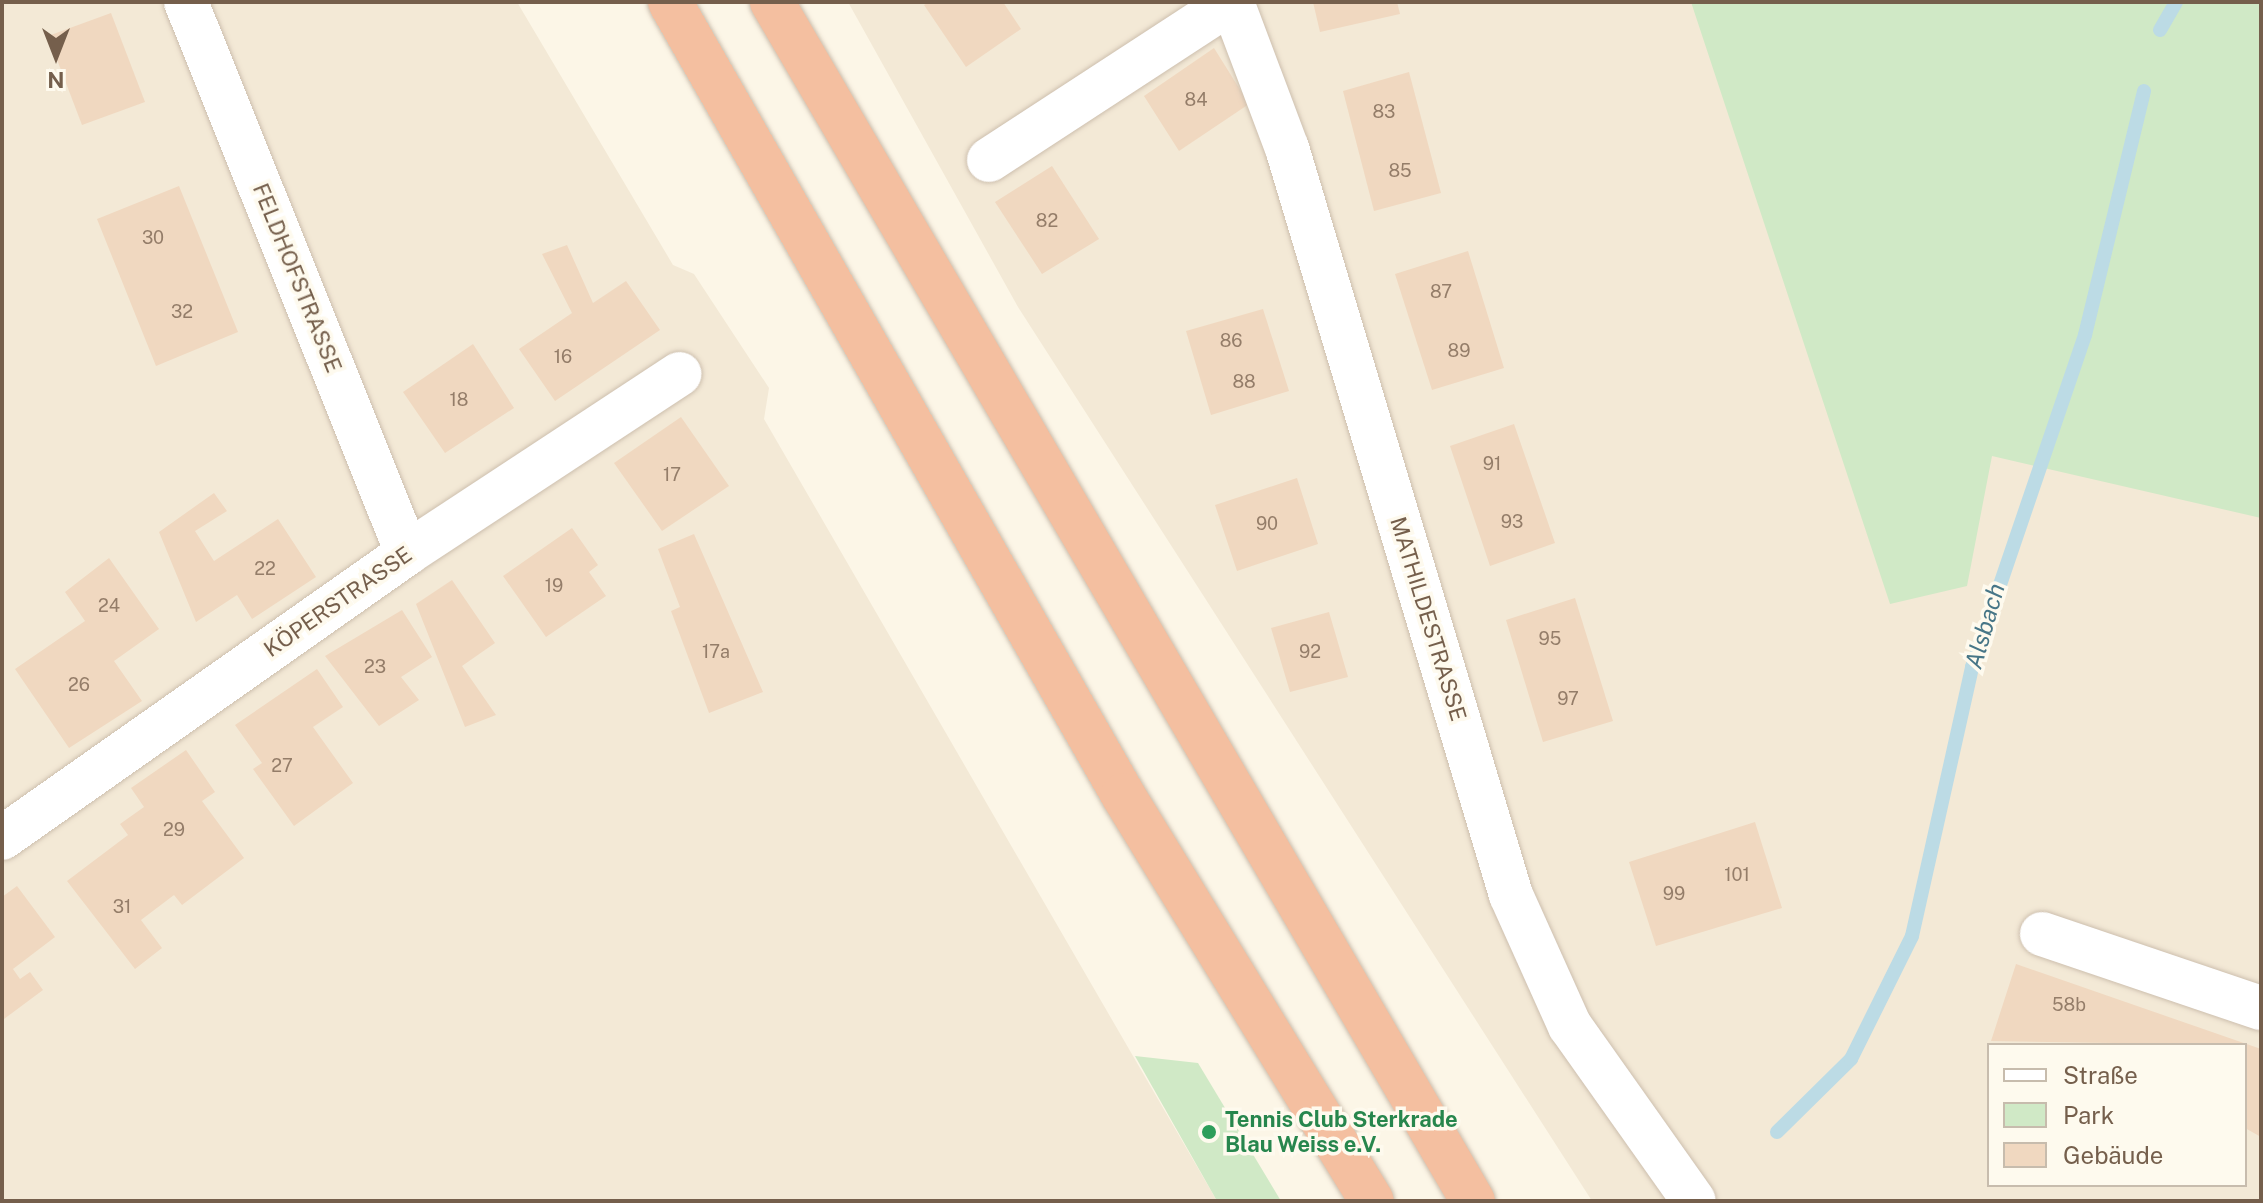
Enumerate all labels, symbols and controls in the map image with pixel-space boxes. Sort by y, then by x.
north arrow [16,16,96,96]
text: N [47,67,65,93]
house number: 84 [1185,89,1207,111]
house number: 83 [1373,101,1395,123]
house number: 85 [1388,160,1412,182]
street label: FELDHOFSTRASSE [247,180,347,376]
house number: 82 [1036,210,1058,232]
house number: 30 [142,227,164,249]
house number: 87 [1430,281,1452,303]
house number: 32 [171,301,193,323]
house number: 86 [1220,330,1242,352]
house number: 89 [1448,340,1470,362]
house number: 16 [554,346,572,368]
house number: 88 [1232,371,1256,393]
house number: 18 [450,389,468,411]
house number: 91 [1483,453,1501,475]
house number: 17 [663,464,681,486]
house number: 93 [1501,511,1523,533]
house number: 90 [1256,513,1278,535]
street label: MATHILDESTRASSE [1384,514,1472,724]
street label: KÖPERSTRASSE [259,541,417,663]
house number: 22 [254,558,276,580]
house number: 19 [545,575,563,597]
water label: Alsbach [1959,580,2011,672]
house number: 24 [98,595,120,617]
house number: 95 [1539,628,1561,650]
house number: 17a [702,641,730,663]
house number: 92 [1299,641,1321,663]
house number: 23 [364,656,386,678]
house number: 26 [68,674,90,696]
house number: 97 [1557,688,1579,710]
house number: 27 [271,755,293,777]
house number: 29 [163,819,185,841]
house number: 101 [1724,864,1750,886]
house number: 99 [1663,883,1685,905]
house number: 31 [113,896,131,918]
house number: 58b [2052,994,2086,1016]
legend [1987,1043,2247,1187]
text: Straße [2063,1061,2138,1089]
text: Park [2063,1101,2114,1129]
place label: Tennis Club Sterkrade Blau Weiss e.V. [1225,1106,1458,1158]
marker: Tennis Club Sterkrade Blau Weiss e.V. [1200,1123,1218,1141]
text: Gebäude [2063,1141,2163,1169]

